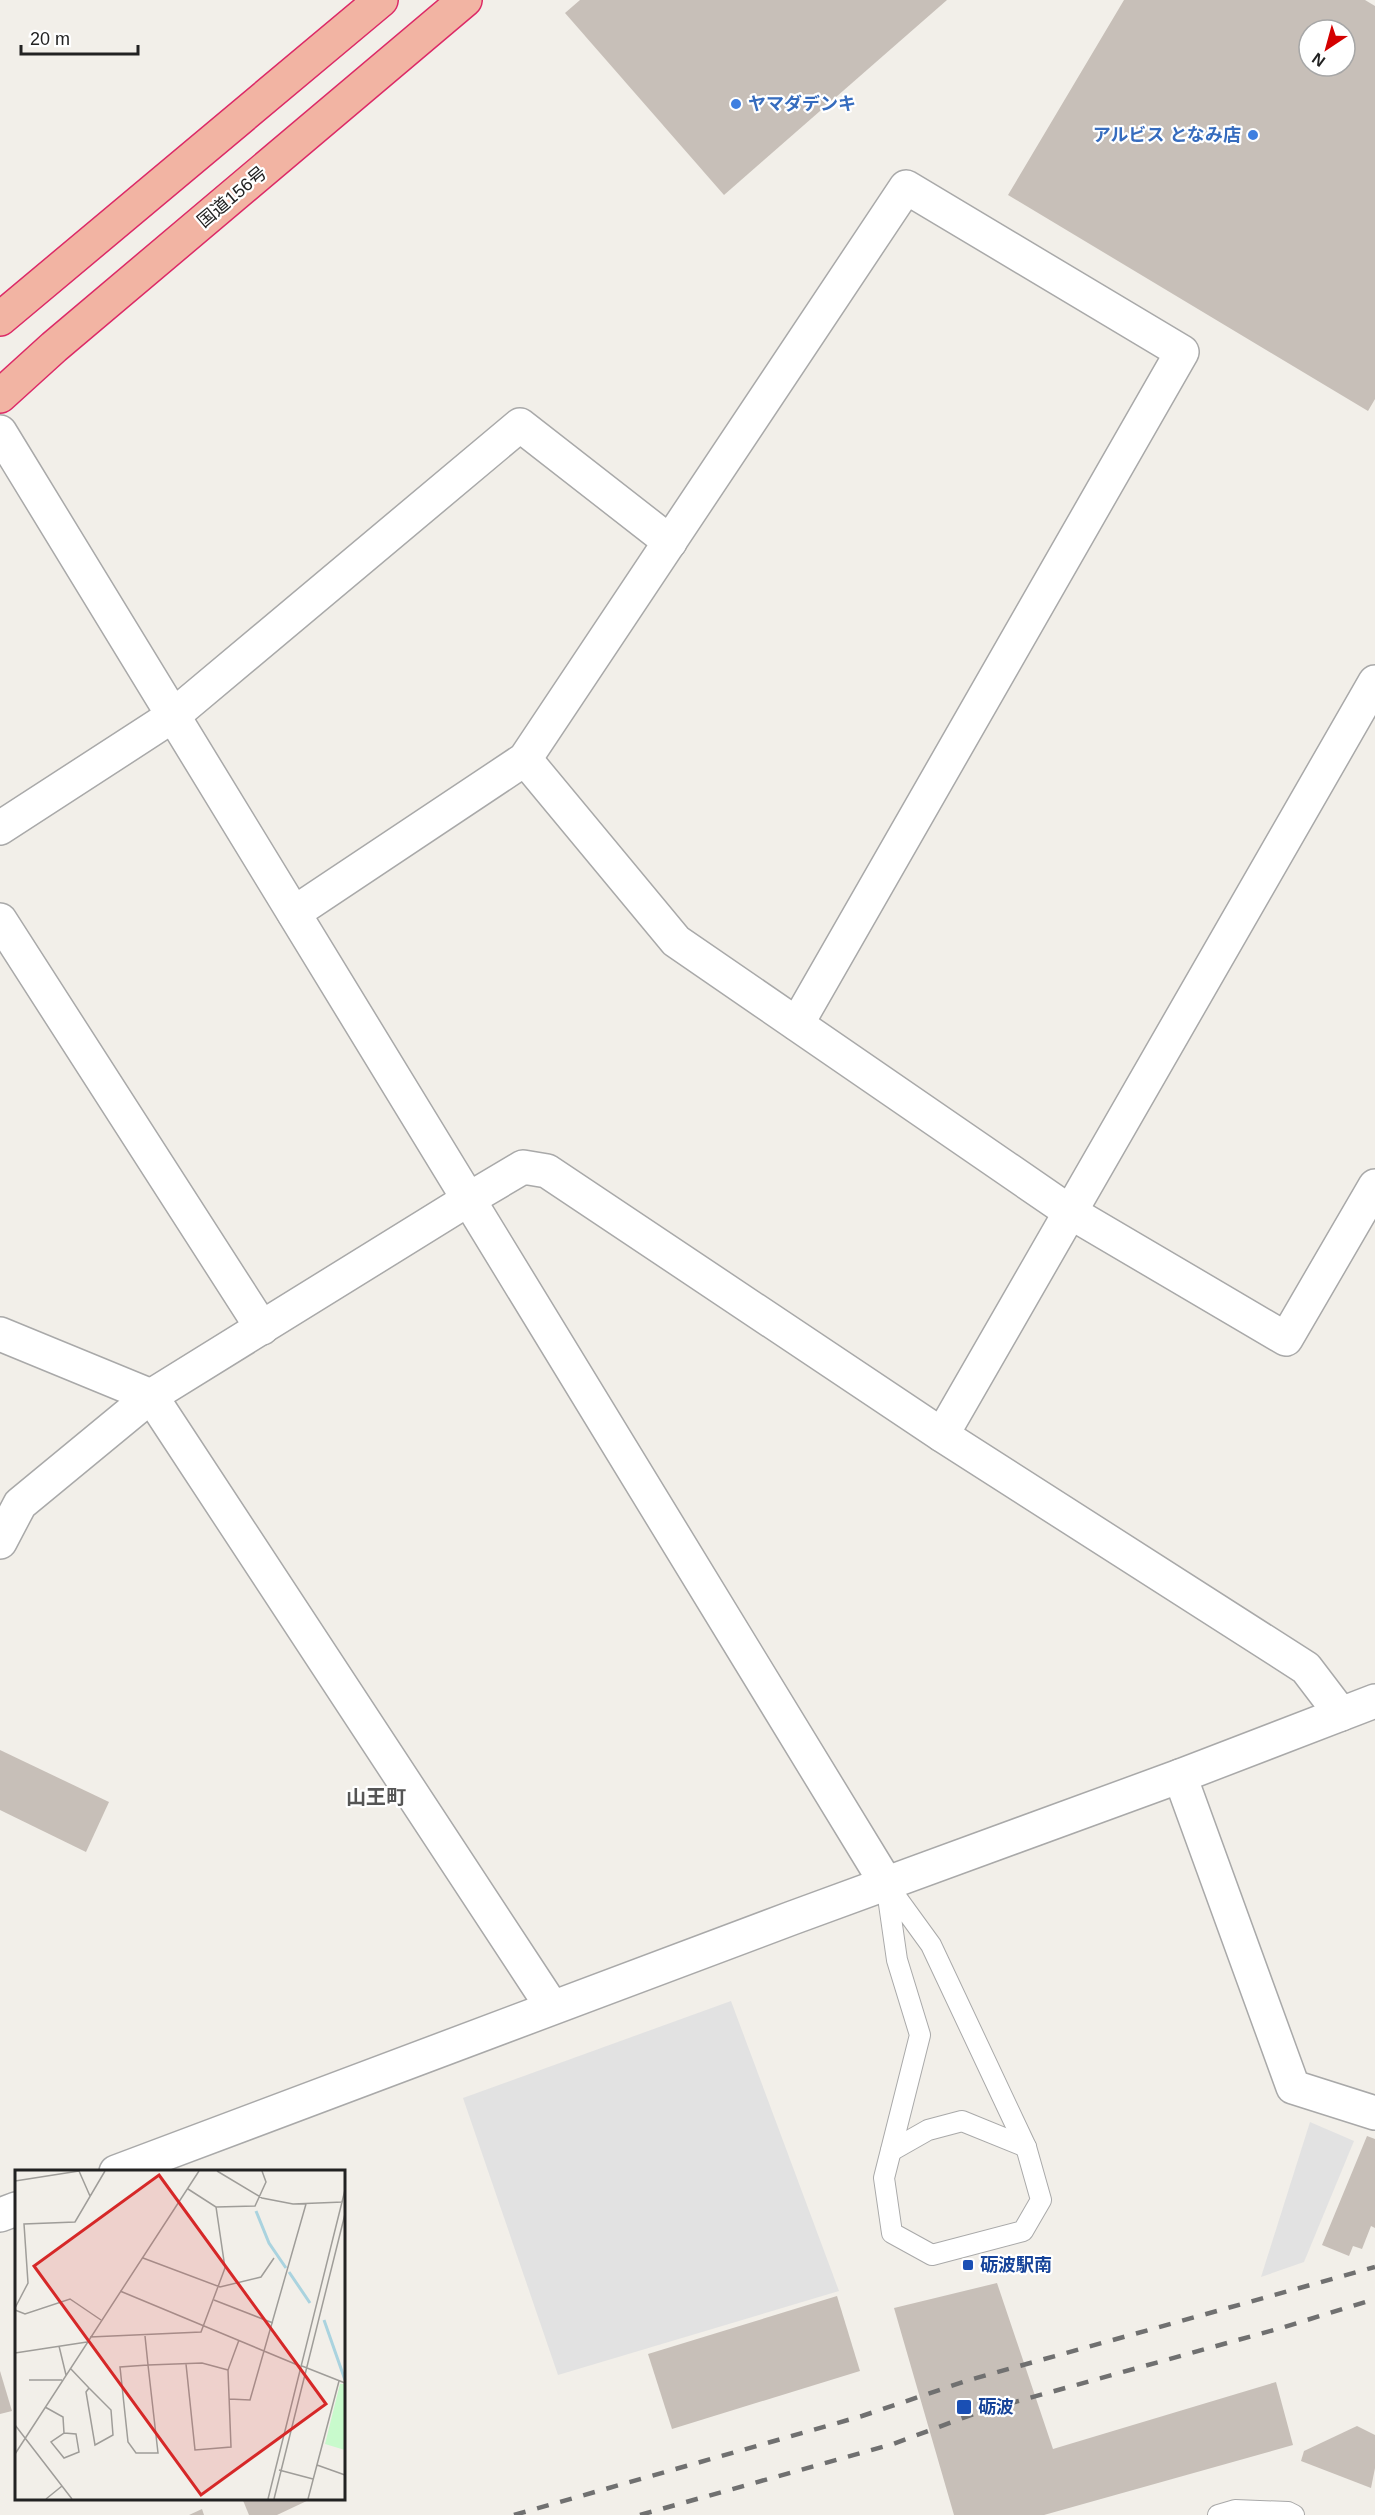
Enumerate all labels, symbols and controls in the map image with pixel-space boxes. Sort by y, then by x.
scale bar [21,18,138,56]
north arrow [1297,18,1357,78]
text: 20 m [30,29,70,49]
text: N [1309,49,1328,70]
place label: ヤマダデンキ [748,94,856,114]
marker: ヤマダデンキ [729,97,743,111]
place label: アルビス となみ店 [1093,125,1241,145]
marker: アルビス となみ店 [1246,128,1260,142]
street label: 国道156号 [193,162,271,232]
district label: 山王町 [346,1786,406,1808]
inset map [15,2170,345,2500]
place label: 砺波駅南 [980,2255,1052,2275]
marker: 砺波駅南 [961,2258,975,2272]
place label: 砺波 [978,2397,1014,2417]
marker: 砺波 [955,2398,973,2416]

